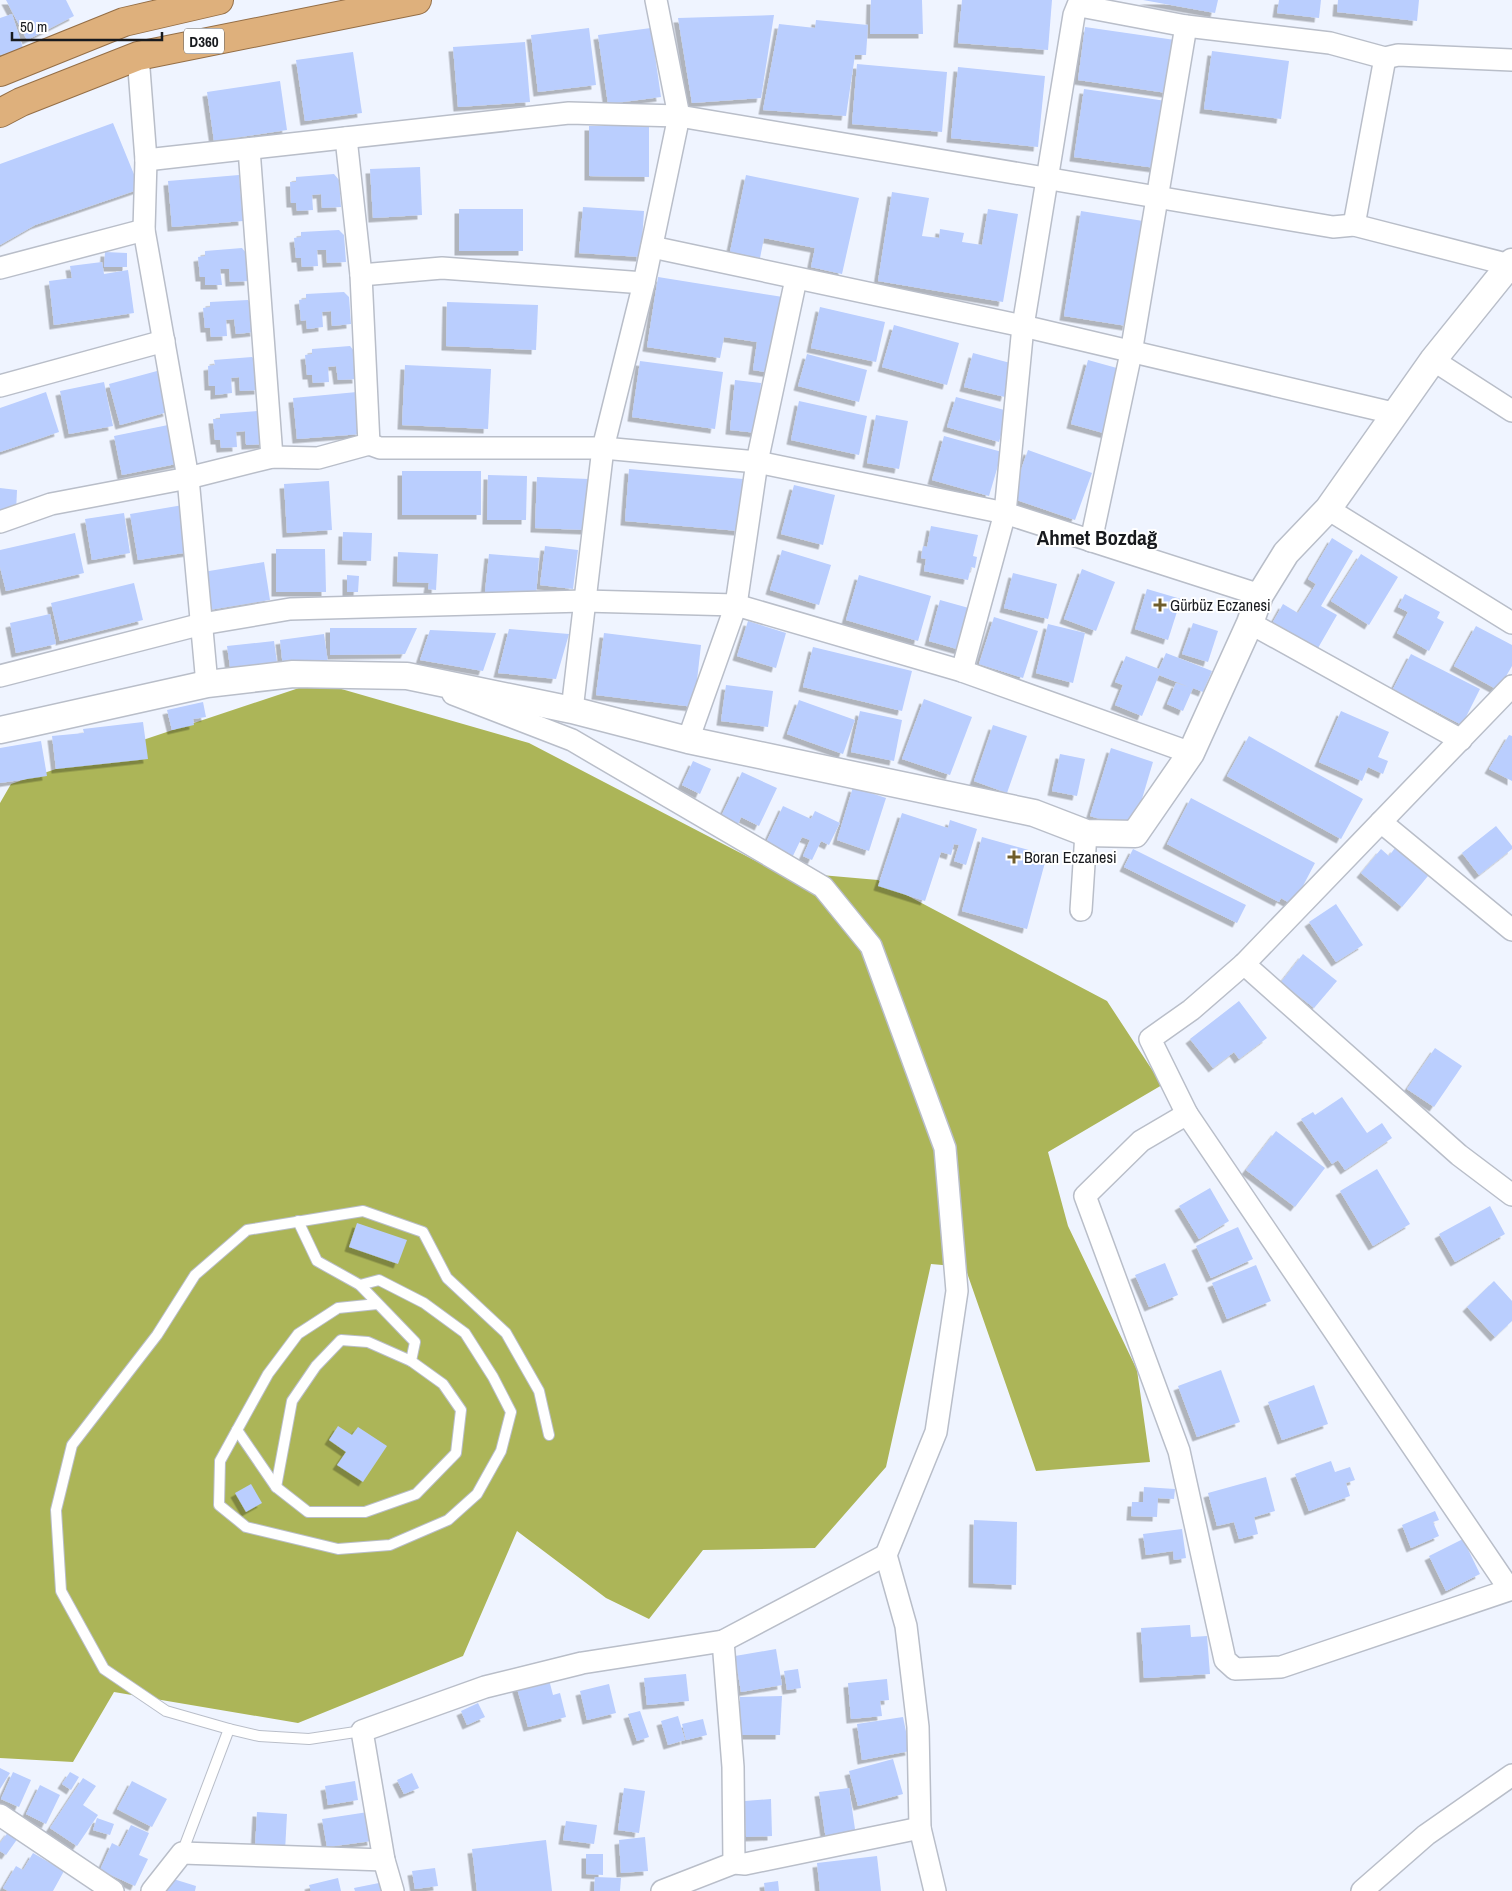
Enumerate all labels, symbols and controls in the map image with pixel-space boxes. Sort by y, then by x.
scale bar [12,10,162,42]
text: 50 m [20,16,47,37]
road number: D360 [184,28,224,54]
district label: Ahmet Bozdağ [1037,523,1158,552]
place label: Gürbüz Eczanesi [1170,594,1271,616]
marker: Gürbüz Eczanesi [1154,599,1166,611]
place label: Boran Eczanesi [1024,846,1117,868]
marker: Boran Eczanesi [1008,851,1020,863]

